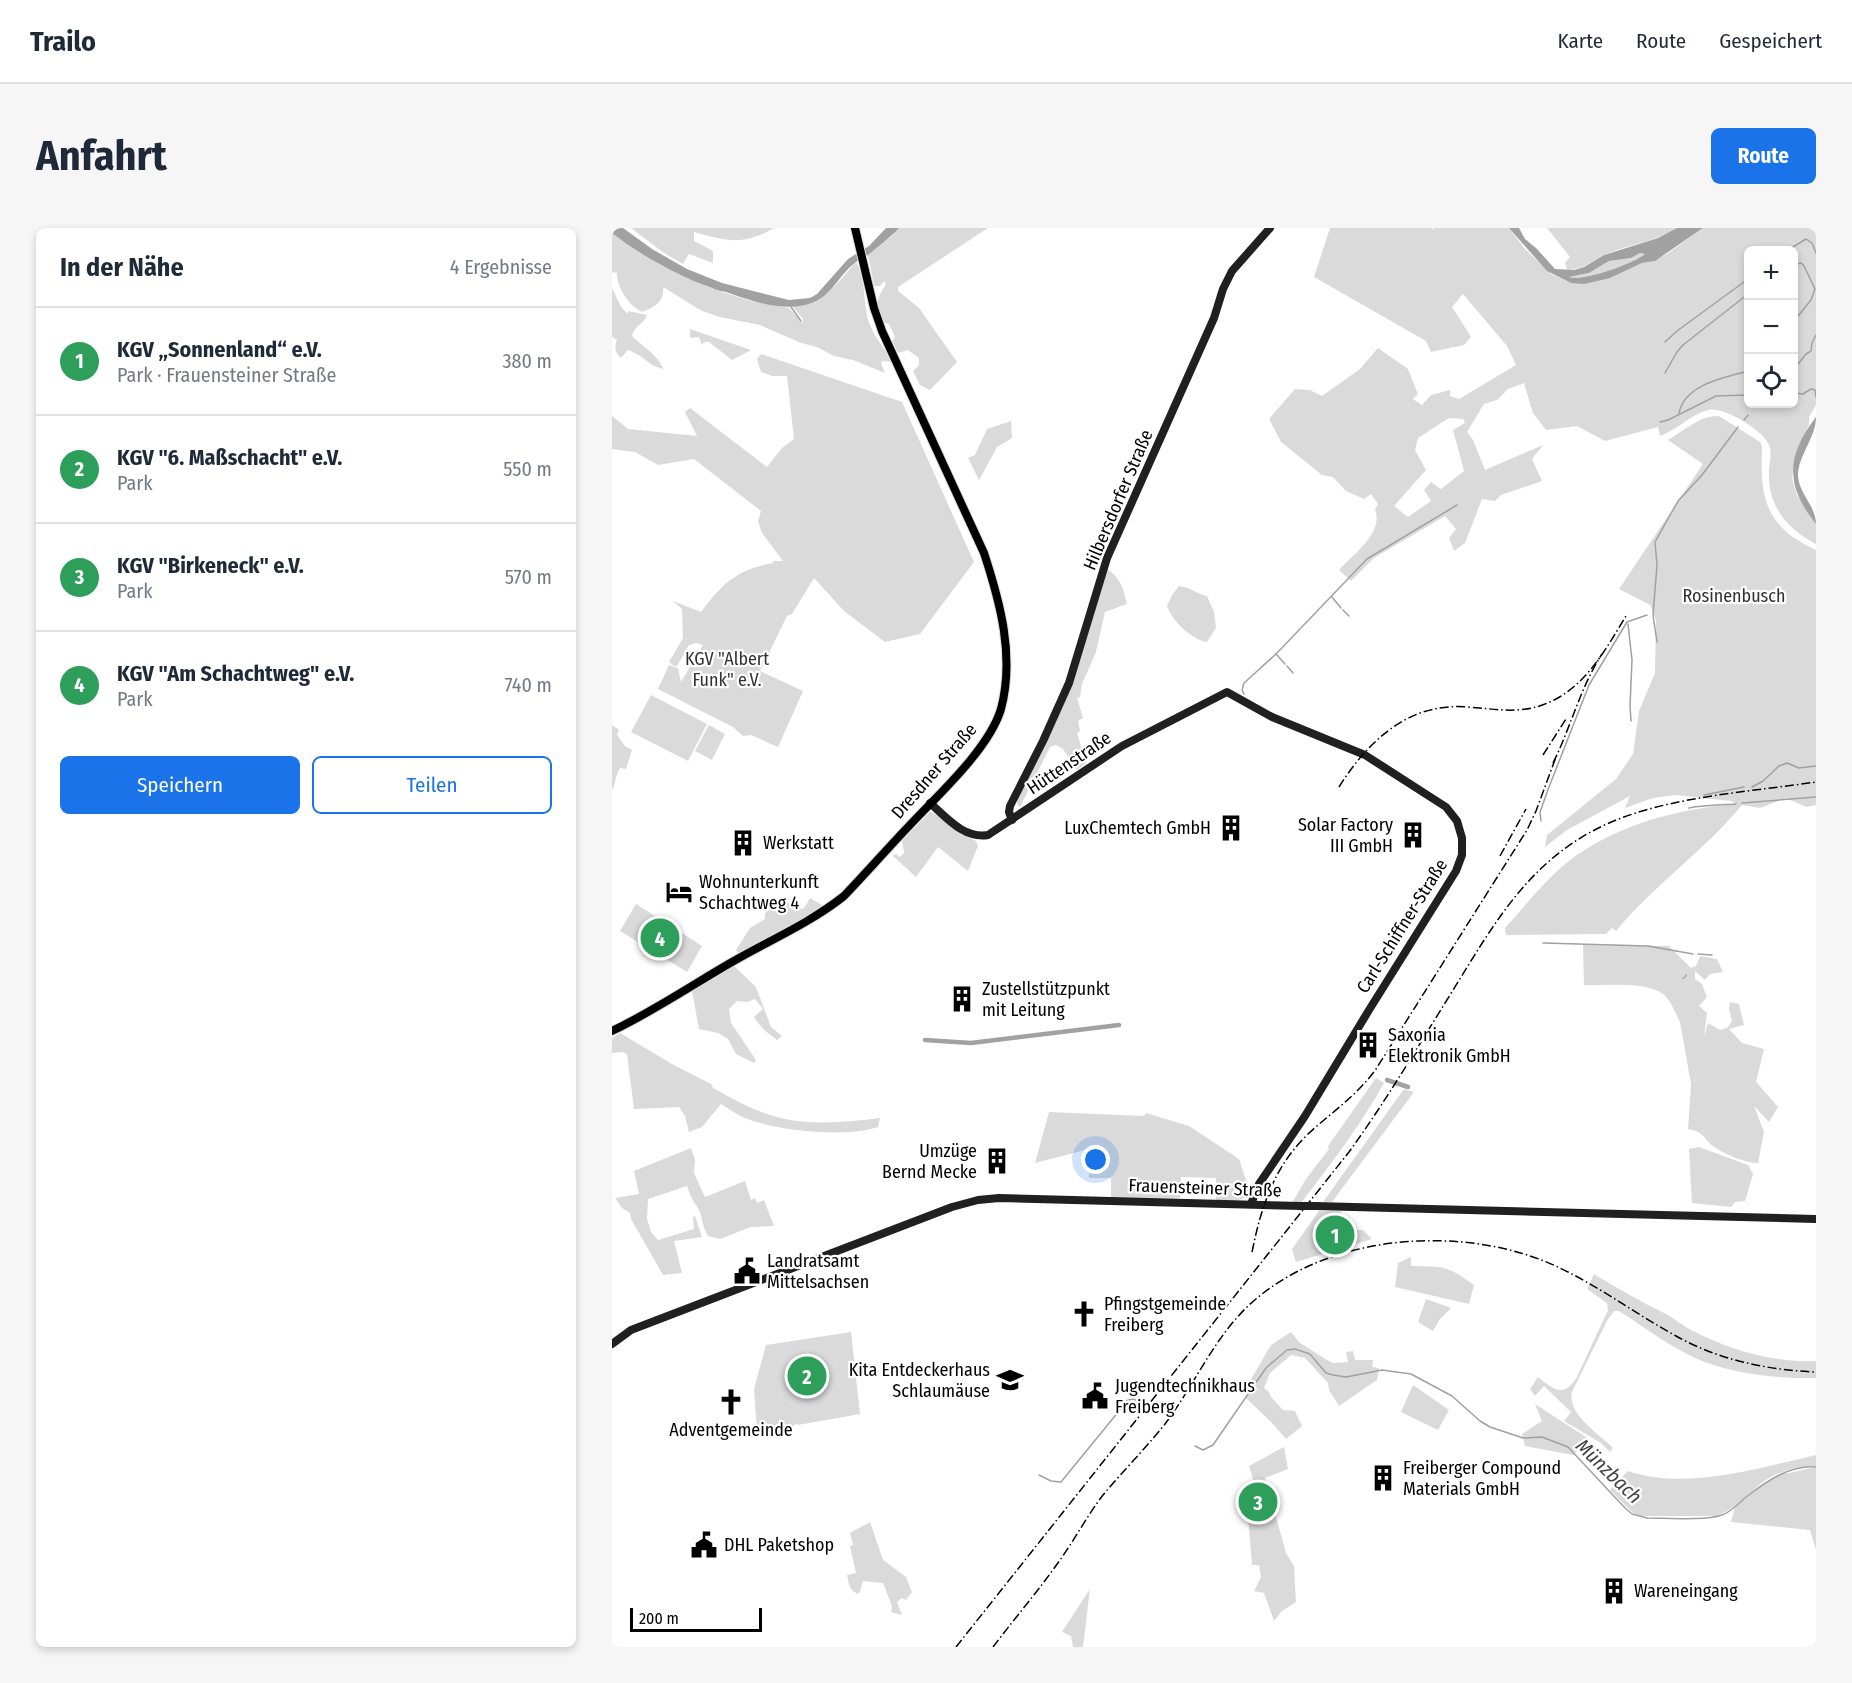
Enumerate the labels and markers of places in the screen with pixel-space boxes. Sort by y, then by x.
building icon: LuxChemtech GmbH [1216,813,1246,843]
place label: Solar Factory III GmbH [1298,814,1393,857]
place label: LuxChemtech GmbH [1064,817,1211,839]
building icon: Solar Factory III GmbH [1398,820,1428,850]
building icon: Werkstatt [728,828,758,858]
place label: Werkstatt [763,832,834,854]
place label: Wohnunterkunft Schachtweg 4 [699,871,819,914]
hotel icon: Wohnunterkunft Schachtweg 4 [664,877,694,907]
pin: 4 [640,916,680,960]
place label: Zustellstützpunkt mit Leitung [982,978,1110,1021]
building icon: Zustellstützpunkt mit Leitung [947,984,977,1014]
place label: Saxonia Elektronik GmbH [1388,1024,1511,1067]
building icon: Saxonia Elektronik GmbH [1353,1030,1383,1060]
place label: Umzüge Bernd Mecke [882,1140,977,1183]
building icon: Umzüge Bernd Mecke [982,1146,1012,1176]
pin: 1 [1316,1212,1354,1258]
place label: Landratsamt Mittelsachsen [767,1250,869,1293]
public building icon: Landratsamt Mittelsachsen [732,1256,762,1286]
place label: Pfingstgemeinde Freiberg [1104,1293,1226,1336]
church icon: Pfingstgemeinde Freiberg [1069,1299,1099,1329]
pin: 2 [788,1354,826,1398]
place label: Kita Entdeckerhaus Schlaumäuse [849,1359,990,1402]
school or university icon: Kita Entdeckerhaus Schlaumäuse [995,1365,1025,1395]
place label: Jugendtechnikhaus Freiberg [1115,1375,1255,1418]
public building icon: Jugendtechnikhaus Freiberg [1080,1381,1110,1411]
church icon: Adventgemeinde [716,1387,746,1417]
place label: Adventgemeinde [669,1419,793,1441]
place label: Freiberger Compound Materials GmbH [1403,1457,1561,1500]
building icon: Freiberger Compound Materials GmbH [1368,1463,1398,1493]
pin: 3 [1238,1480,1278,1524]
public building icon: DHL Paketshop [689,1530,719,1560]
place label: DHL Paketshop [724,1534,834,1556]
building icon: Wareneingang [1599,1576,1629,1606]
place label: Wareneingang [1634,1580,1738,1602]

